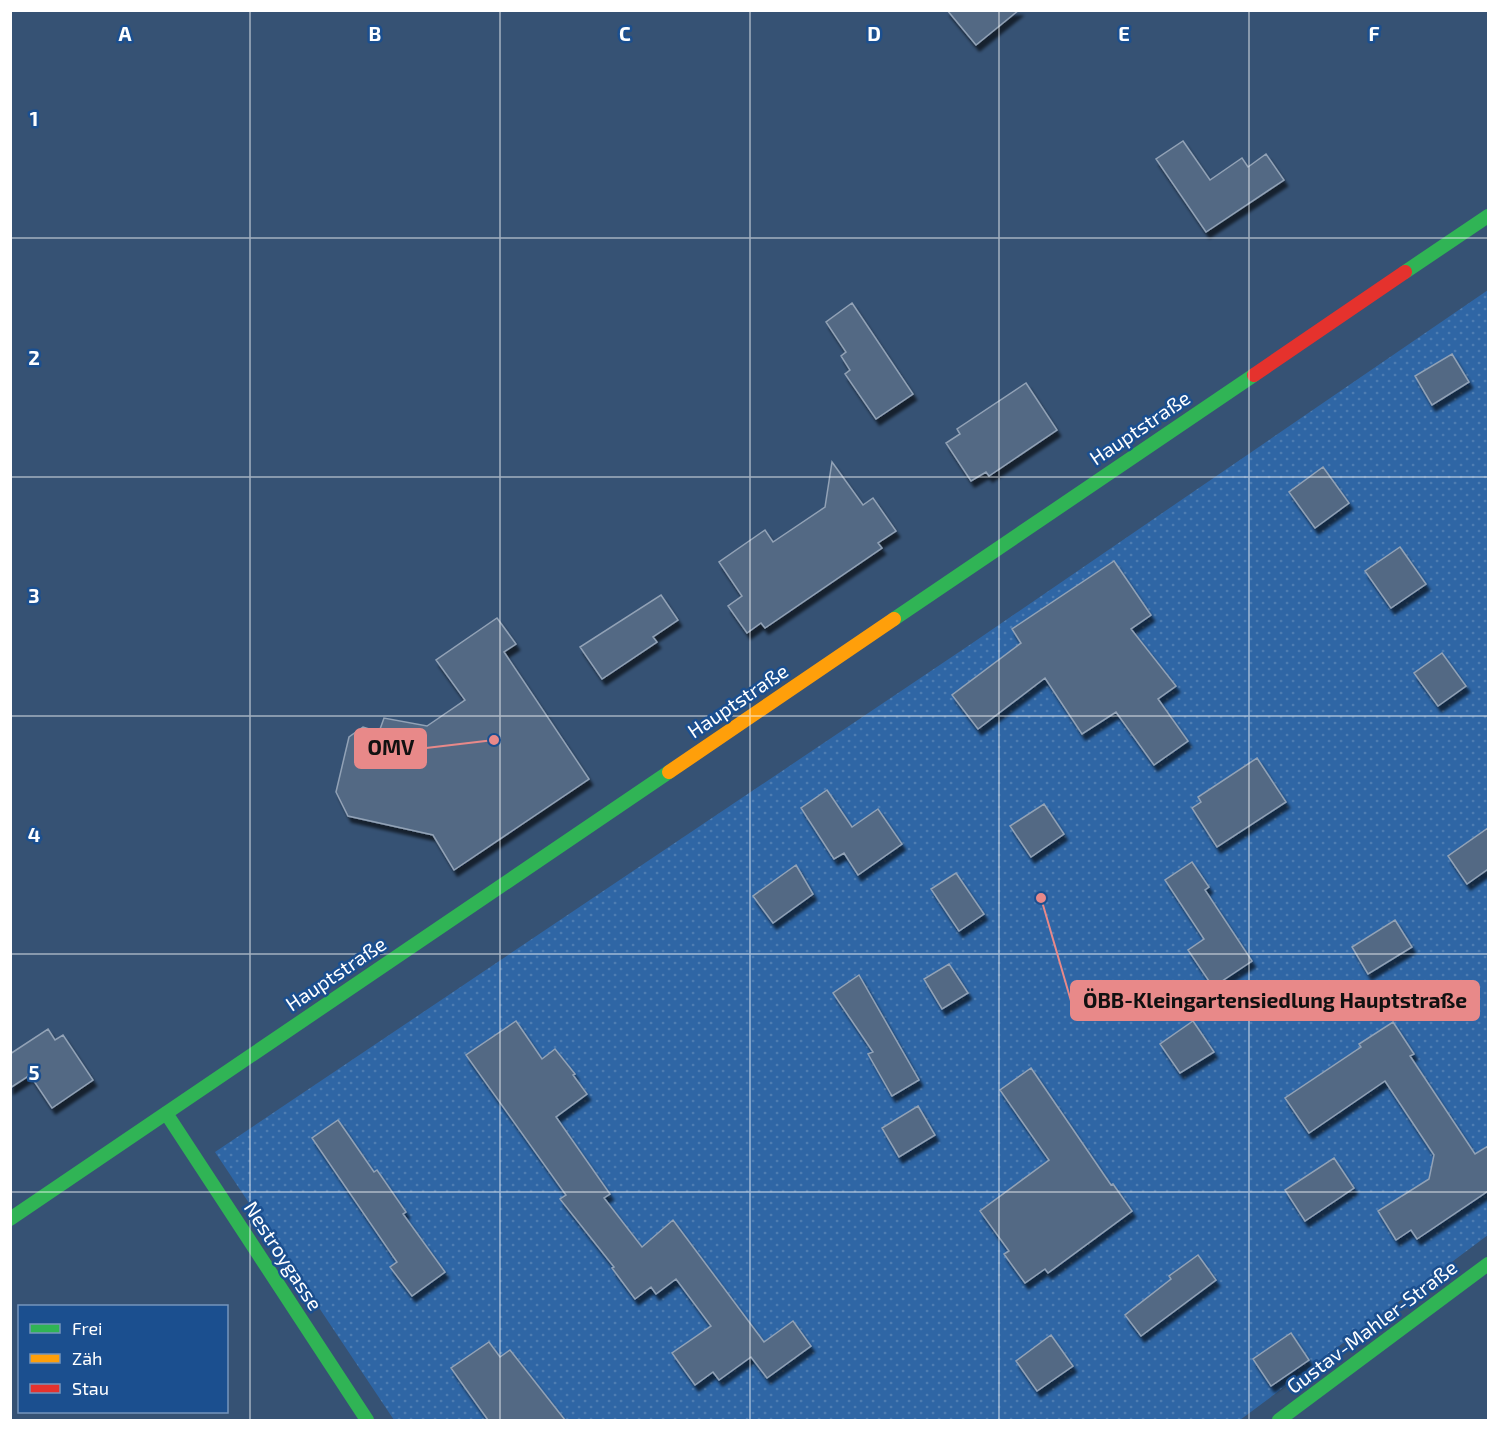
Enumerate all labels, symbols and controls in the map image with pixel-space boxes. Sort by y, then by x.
text: A [118,21,132,45]
text: B [369,21,381,45]
text: C [619,21,631,45]
text: D [867,21,881,45]
text: E [1118,21,1130,45]
text: F [1368,21,1380,45]
text: 1 [30,106,38,130]
text: 2 [28,345,40,369]
street label: Hauptstraße [1085,385,1194,470]
text: 3 [28,583,40,607]
street label: Hauptstraße [683,658,792,743]
callout: OMV [355,729,426,768]
text: OMV [367,734,415,759]
text: 4 [28,822,41,846]
street label: Hauptstraße [281,931,390,1016]
callout: ÖBB-Kleingartensiedlung Hauptstraße [1071,981,1479,1020]
text: ÖBB-Kleingartensiedlung Hauptstraße [1083,987,1467,1012]
text: 5 [28,1060,40,1084]
street label: Nestroygasse [240,1196,328,1314]
street label: Gustav-Mahler-Straße [1282,1254,1461,1398]
legend [18,1305,228,1413]
text: Frei [72,1317,103,1339]
text: Zäh [72,1347,103,1369]
text: Stau [72,1377,109,1399]

